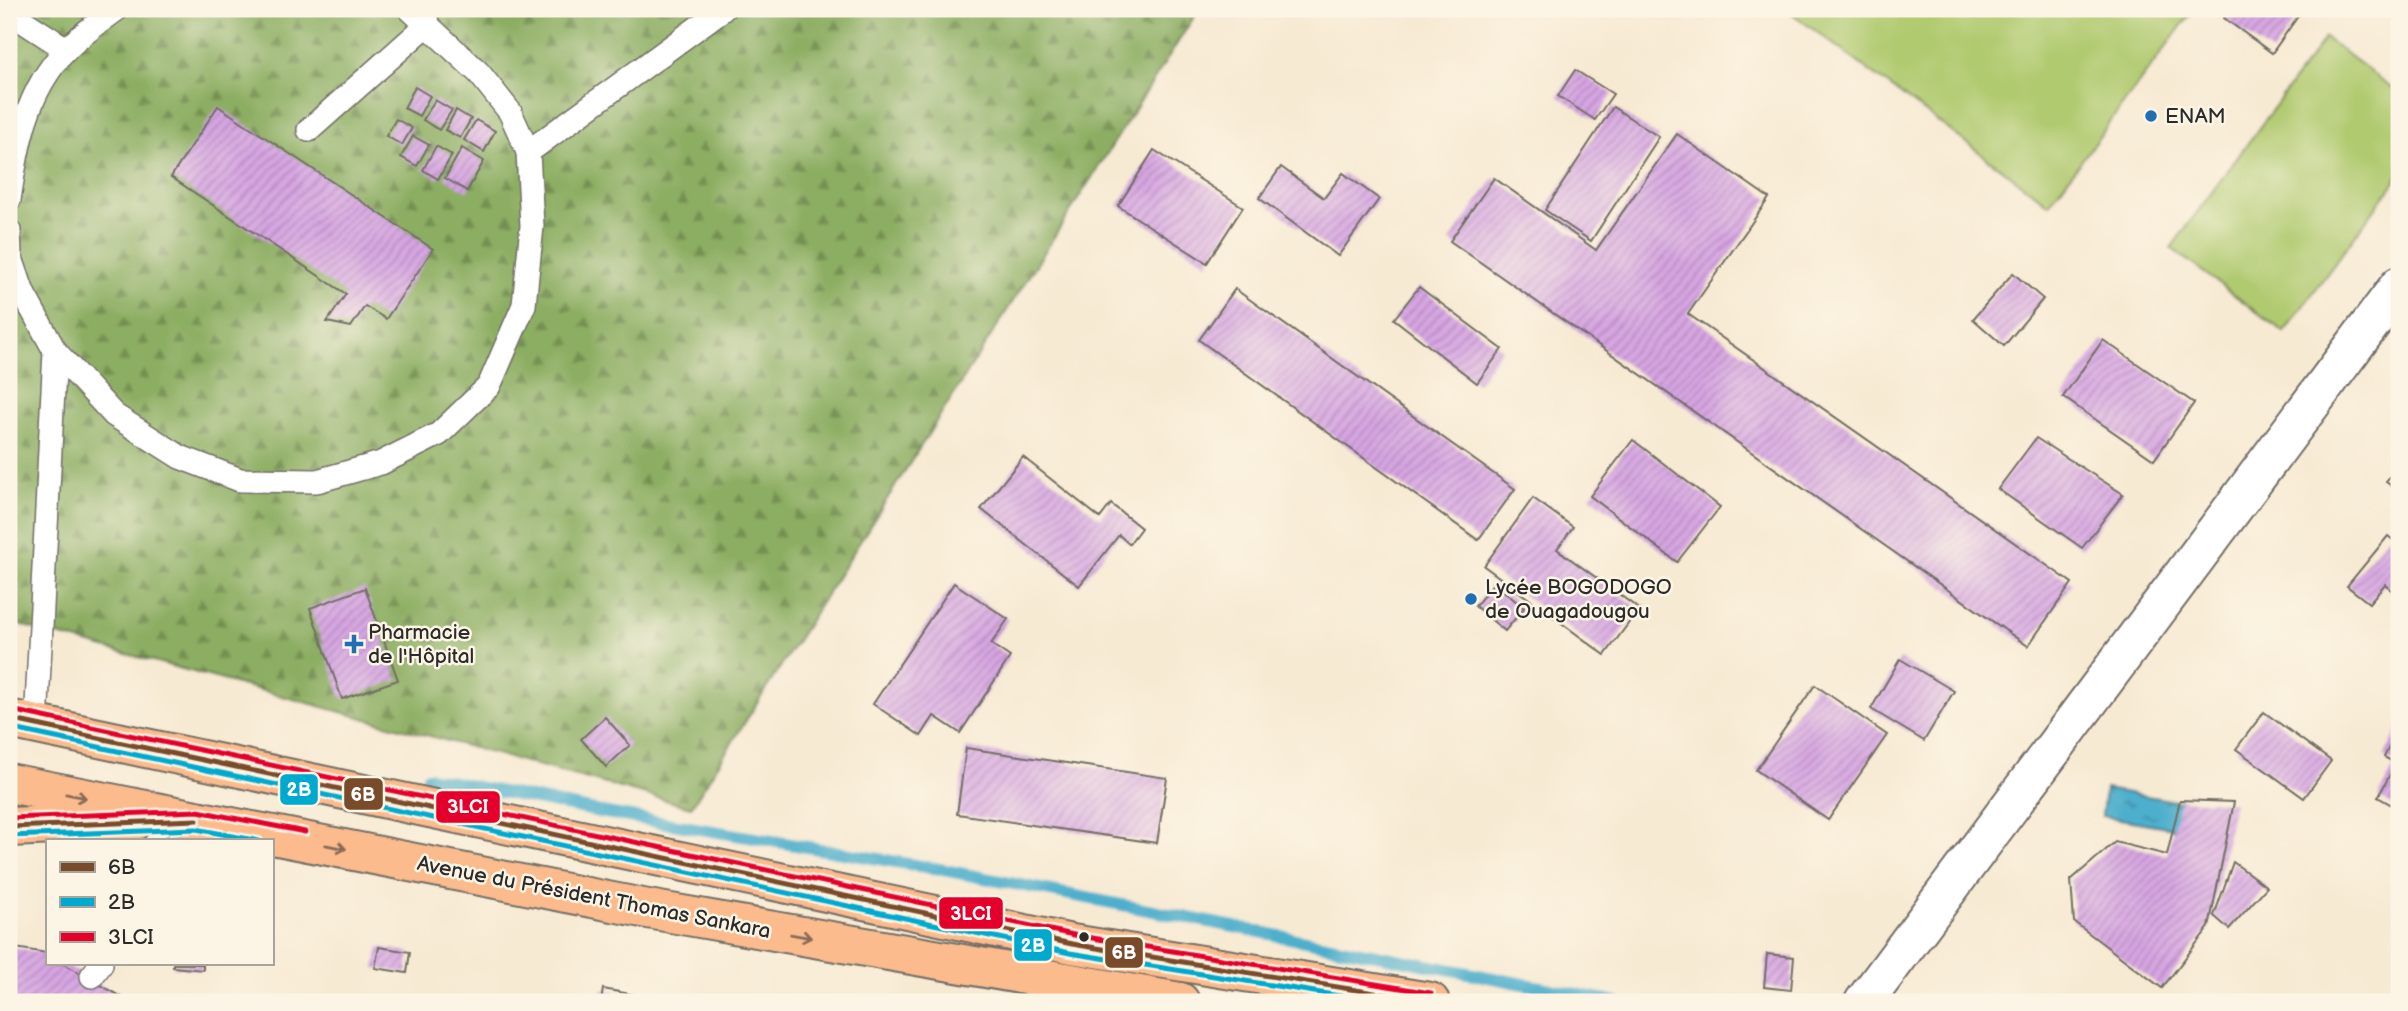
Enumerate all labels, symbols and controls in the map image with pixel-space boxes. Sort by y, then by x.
place label: ENAM [2165,104,2226,129]
marker: ENAM [2143,108,2159,124]
place label: Lycée BOGODOGO de Ouagadougou [1485,575,1672,624]
marker: Lycée BOGODOGO de Ouagadougou [1463,591,1479,607]
place label: Pharmacie de l'Hôpital [368,620,474,669]
marker: Pharmacie de l'Hôpital [346,636,362,652]
line badge: 2B [279,773,319,806]
line badge: 6B [343,777,384,811]
text: 2B [287,779,311,802]
text: 6B [351,784,375,807]
one-way arrow [64,790,87,803]
line badge: 3LCI [435,790,501,824]
text: 3LCI [447,796,489,819]
legend [46,839,273,965]
one-way arrow [325,841,347,855]
street label: Avenue du Président Thomas Sankara [415,851,773,944]
text: 6B [108,855,135,880]
text: 2B [108,890,135,915]
line badge: 3LCI [938,896,1004,930]
text: 3LCI [950,903,992,926]
text: 3LCI [108,925,154,950]
line badge: 2B [1013,928,1053,962]
one-way arrow [789,930,812,943]
unlabelled marker [1077,930,1091,944]
text: 2B [1021,935,1045,958]
line badge: 6B [1104,936,1144,969]
text: 6B [1112,942,1136,965]

